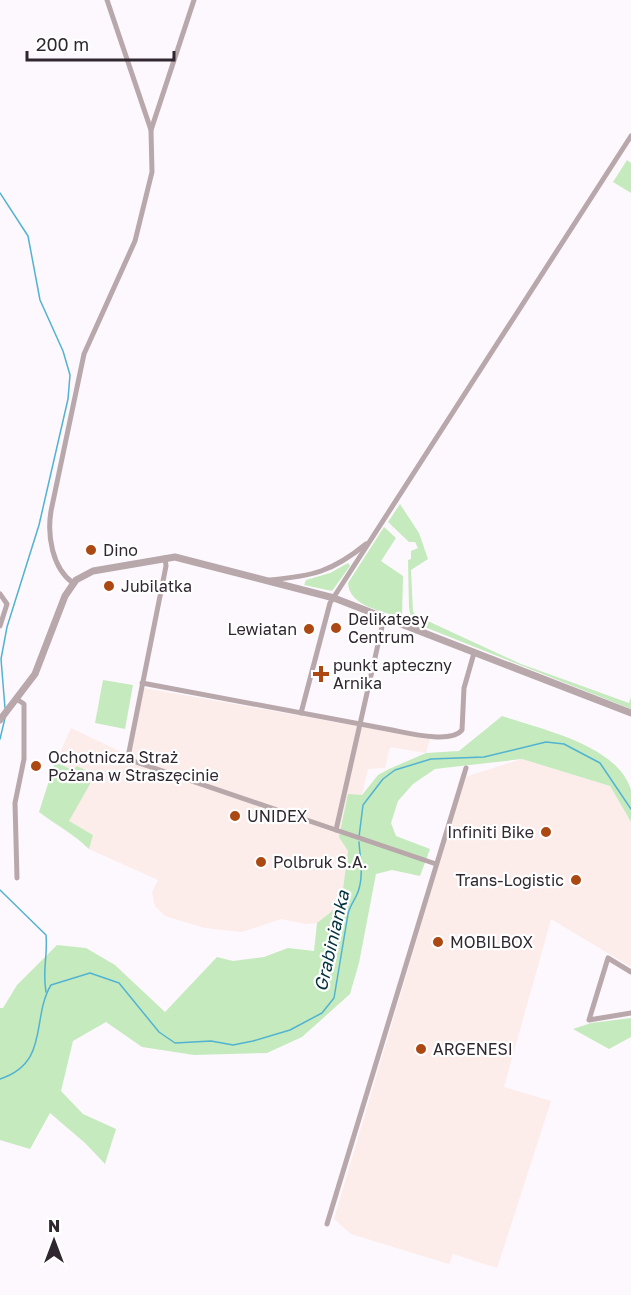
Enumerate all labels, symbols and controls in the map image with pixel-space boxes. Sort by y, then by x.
scale bar [27,24,174,62]
text: 200 m [36,33,89,55]
place label: Dino [103,540,138,560]
marker: Dino [84,543,98,557]
place label: Jubilatka [121,576,192,596]
marker: Jubilatka [102,579,116,593]
place label: Delikatesy Centrum [348,609,429,647]
place label: Lewiatan [228,619,297,639]
marker: Delikatesy Centrum [329,621,343,635]
marker: Lewiatan [302,622,316,636]
place label: punkt apteczny Arnika [333,655,452,693]
marker: punkt apteczny Arnika [314,667,328,681]
place label: Ochotnicza Straż Pożana w Straszęcinie [48,747,219,785]
marker: Ochotnicza Straż Pożana w Straszęcinie [29,759,43,773]
place label: UNIDEX [247,806,308,826]
marker: UNIDEX [228,809,242,823]
place label: Infiniti Bike [447,822,534,842]
marker: Infiniti Bike [539,825,553,839]
place label: Polbruk S.A. [273,852,368,872]
marker: Polbruk S.A. [254,855,268,869]
place label: Trans-Logistic [455,870,564,890]
marker: Trans-Logistic [569,873,583,887]
water label: Grabinianka [309,887,354,993]
place label: MOBILBOX [450,932,534,952]
marker: MOBILBOX [431,935,445,949]
place label: ARGENESI [433,1039,513,1059]
marker: ARGENESI [414,1042,428,1056]
north arrow [24,1211,84,1271]
text: N [48,1216,60,1236]

